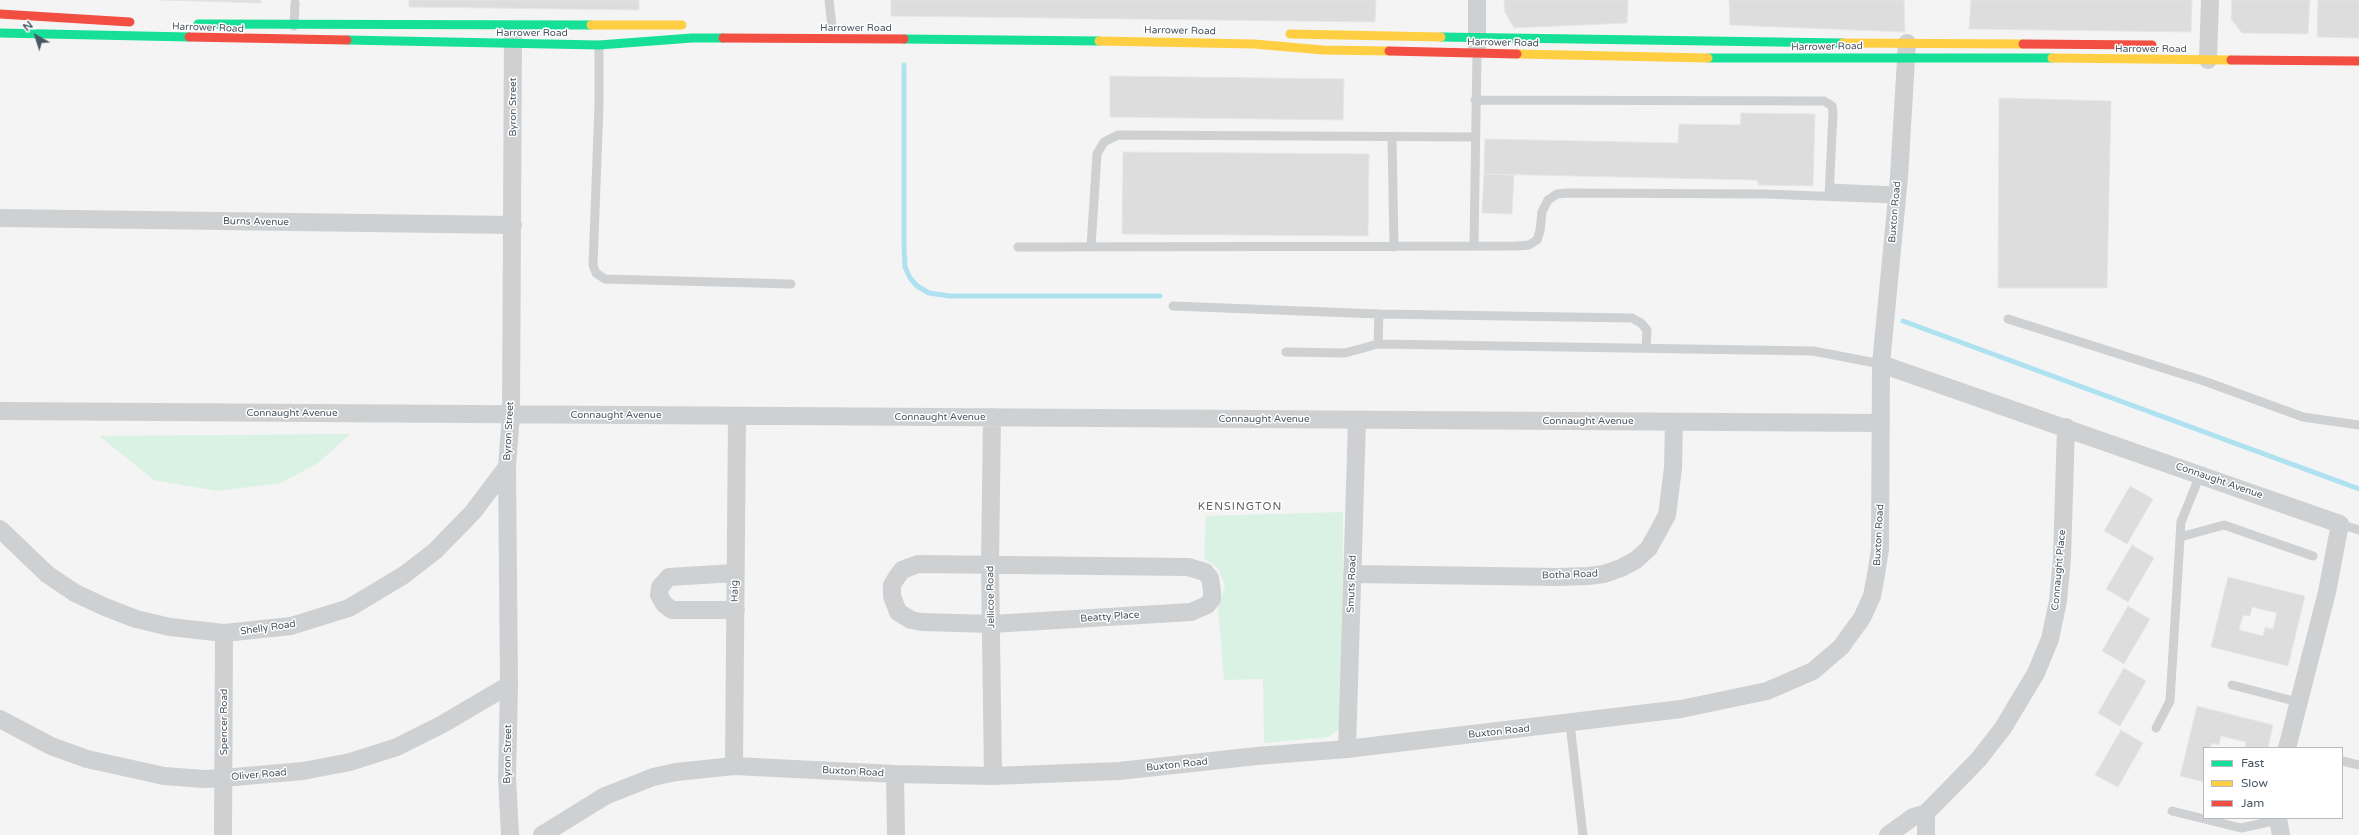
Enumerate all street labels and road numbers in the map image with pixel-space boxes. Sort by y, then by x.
street label: Harrower Road [172,21,244,35]
street label: Harrower Road [820,22,892,34]
street label: Harrower Road [1144,24,1216,38]
street label: Harrower Road [496,27,568,39]
street label: Harrower Road [1467,36,1539,50]
street label: Harrower Road [1791,40,1863,54]
street label: Harrower Road [2115,43,2187,55]
street label: Byron Street [507,77,519,137]
street label: Buxton Road [1886,181,1904,243]
street label: Burns Avenue [223,215,289,229]
street label: Byron Street [501,401,517,461]
street label: Connaught Avenue [246,407,338,419]
street label: Connaught Avenue [570,409,662,421]
street label: Connaught Avenue [894,411,986,423]
street label: Connaught Avenue [1218,413,1310,425]
street label: Connaught Avenue [1542,415,1634,427]
street label: Connaught Avenue [2174,460,2264,502]
street label: Buxton Road [1871,504,1887,566]
street label: Connaught Place [2049,529,2069,611]
street label: Smuts Road [1345,555,1359,613]
street label: Jellicoe Road [984,566,998,628]
street label: Botha Road [1542,568,1598,582]
street label: Haig [729,580,741,602]
street label: Beatty Place [1080,609,1140,625]
street label: Shelly Road [239,618,297,638]
street label: Spencer Road [218,689,230,755]
street label: Buxton Road [1468,723,1530,741]
street label: Byron Street [501,724,515,784]
street label: Buxton Road [1146,756,1208,774]
street label: Buxton Road [822,764,884,780]
street label: Oliver Road [231,767,287,783]

